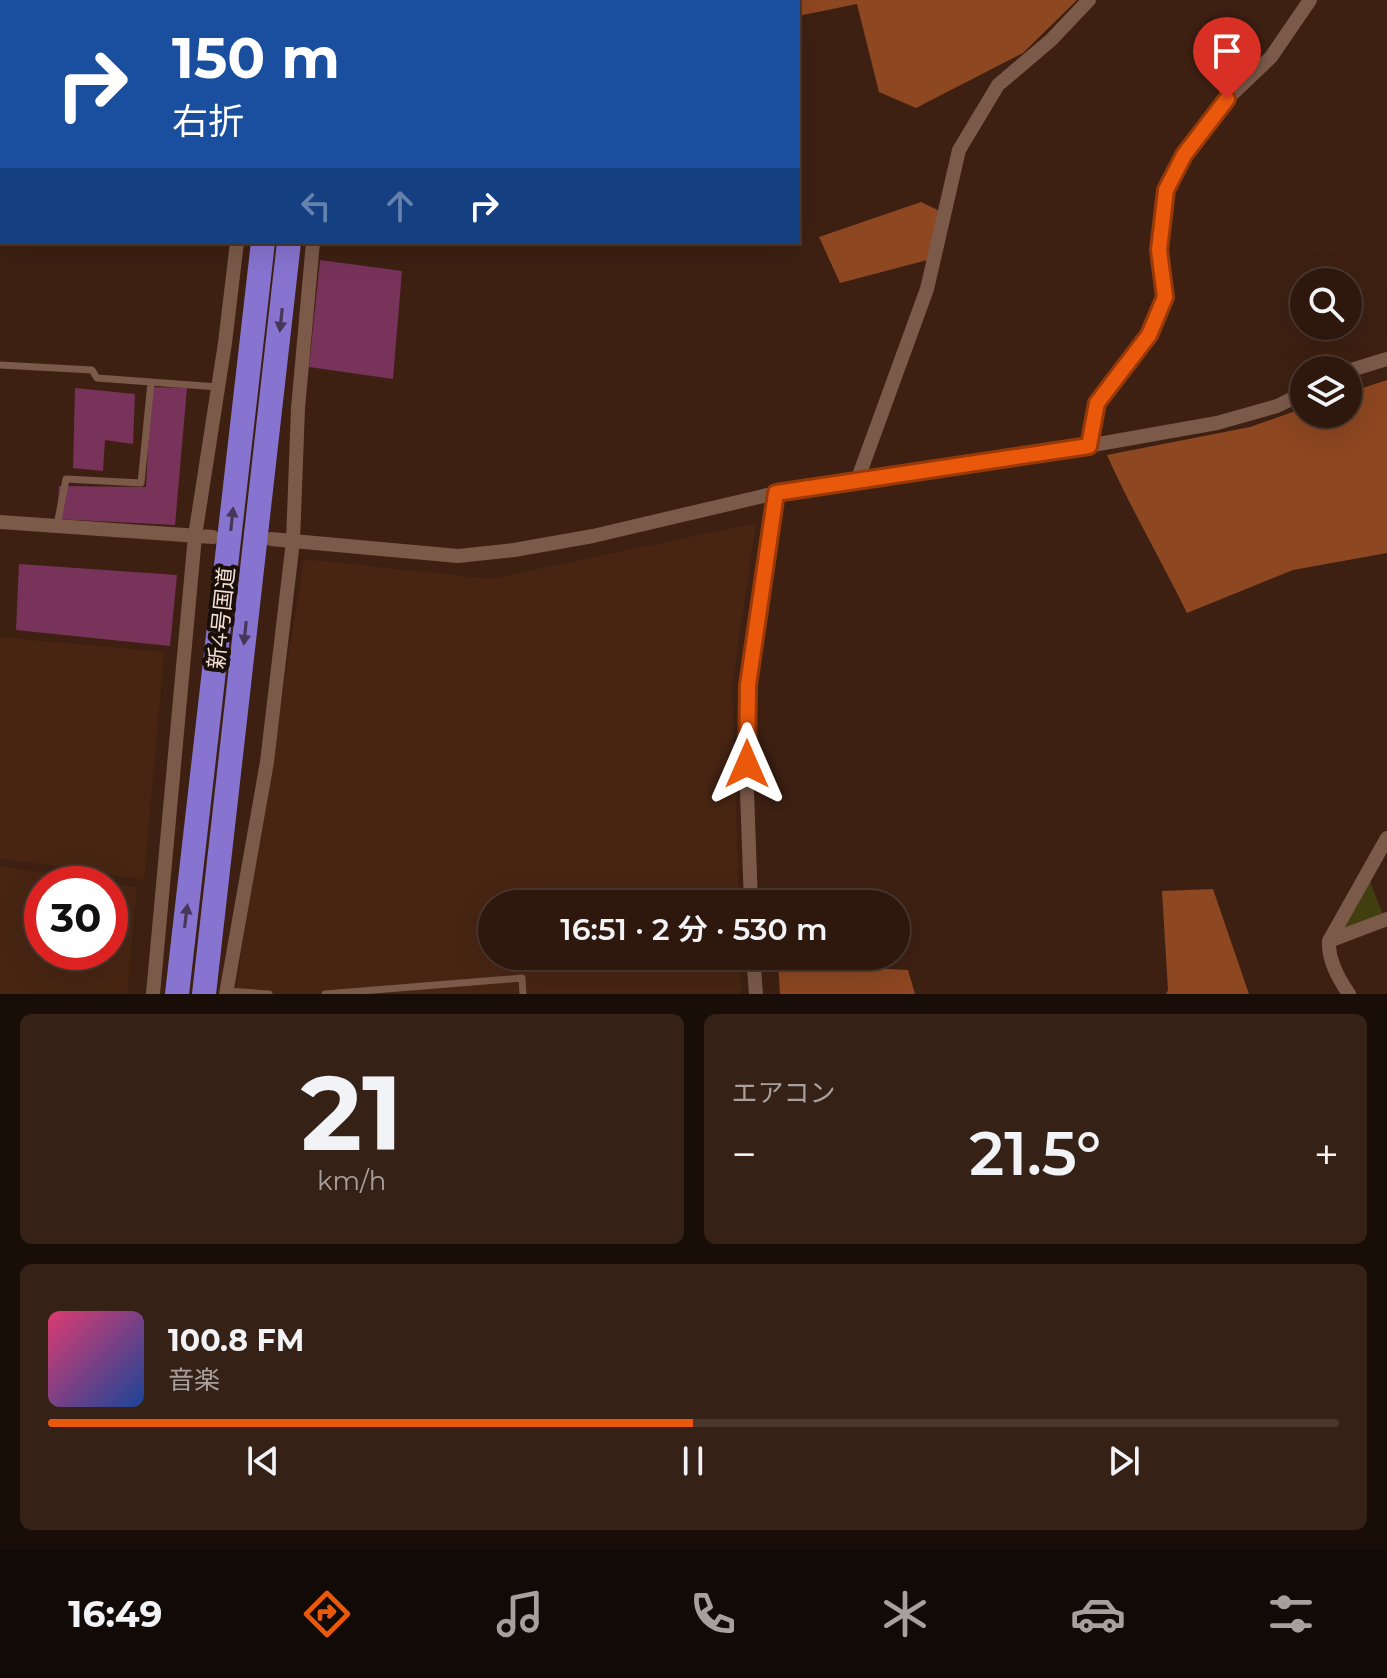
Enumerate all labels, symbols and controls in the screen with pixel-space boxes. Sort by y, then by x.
pin [1193,17,1261,99]
text: 150 m [172,24,340,92]
icon: arrive [1205,29,1249,73]
icon: right [40,32,144,136]
text: 右折 [172,99,244,143]
icon: left [294,184,338,228]
icon: ahead [378,184,422,228]
icon: right [462,184,506,228]
map controls [1290,268,1362,428]
button: search [1290,268,1362,340]
one-way arrow [274,307,287,332]
button: layers [1290,356,1362,428]
one-way arrow [226,506,239,531]
street label: 新4号国道 [203,566,240,670]
one-way arrow [238,621,251,646]
position arrow [705,722,789,806]
speed limit sign: 30 [24,866,128,970]
one-way arrow [180,904,193,929]
text: 16:51 · 2 分 · 530 m [560,911,828,948]
text: 21 [301,1049,403,1176]
text: エアコン [732,1077,836,1109]
text: 21.5° [969,1117,1101,1190]
text: − [732,1127,757,1181]
text: + [1314,1127,1339,1181]
text: km/h [317,1165,386,1197]
text: 100.8 FM [168,1322,304,1359]
text: 音楽 [168,1364,220,1396]
icon: previous [241,1439,285,1483]
icon: pause [671,1439,715,1483]
icon: next [1102,1439,1146,1483]
icon: directions [299,1586,355,1642]
icon: music [492,1586,548,1642]
icon: phone [685,1586,741,1642]
icon: climate [877,1586,933,1642]
icon: car [1070,1586,1126,1642]
icon: filters [1263,1586,1319,1642]
text: 16:49 [68,1592,162,1636]

